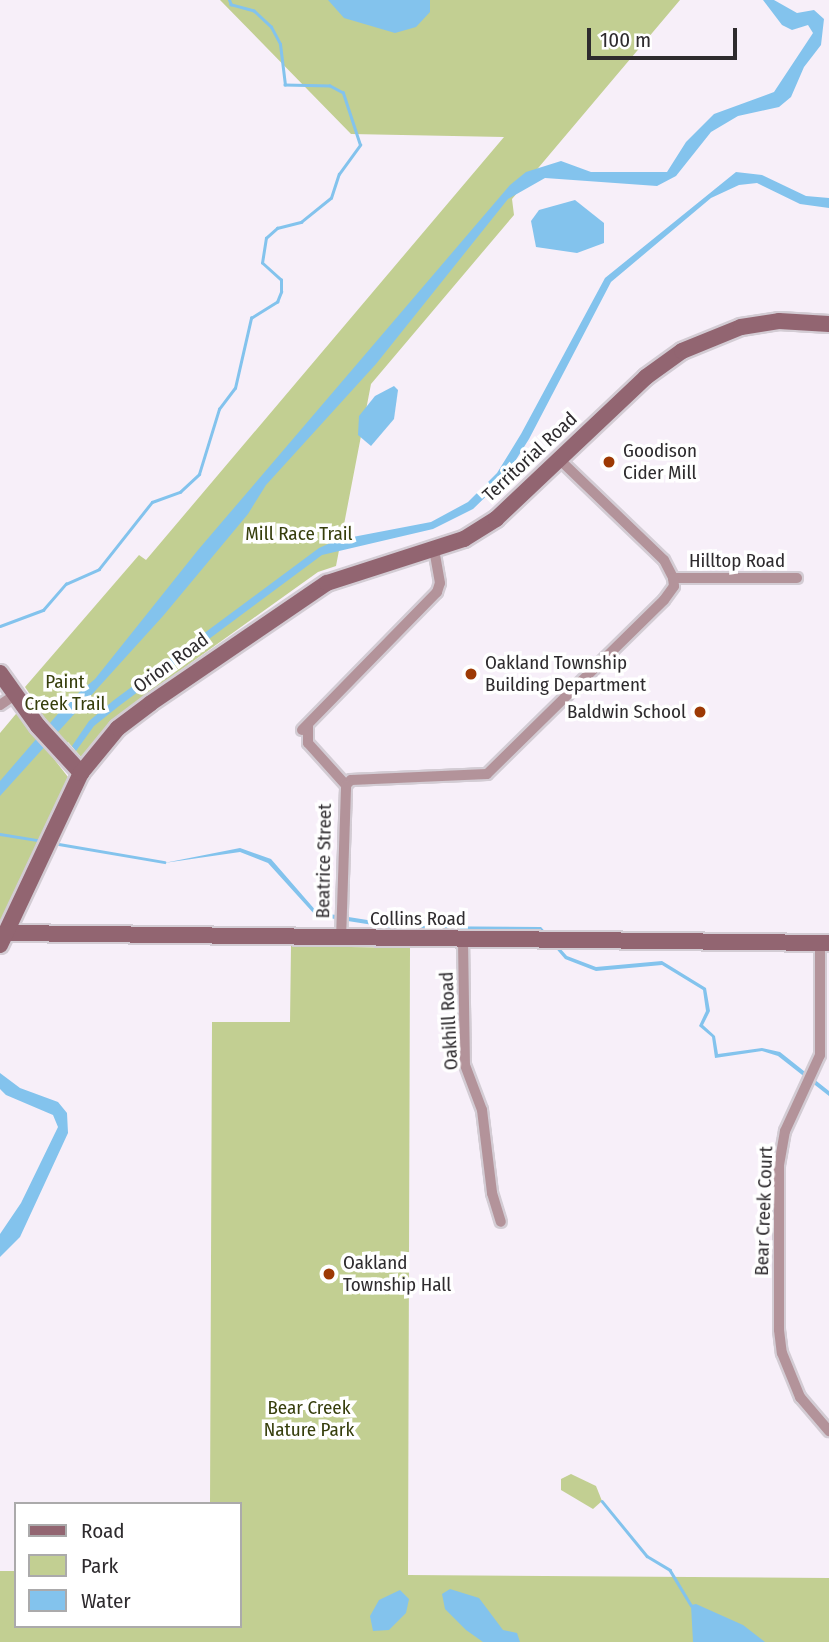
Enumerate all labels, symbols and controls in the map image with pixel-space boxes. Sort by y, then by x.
scale bar [591,14,742,58]
text: 100 m [600,27,651,53]
street label: Territorial Road [478,408,582,506]
place label: Goodison Cider Mill [623,440,697,484]
marker: Goodison Cider Mill [601,454,617,470]
park label: Mill Race Trail [245,523,353,545]
street label: Hilltop Road [689,550,785,572]
street label: Orion Road [129,628,213,698]
place label: Oakland Township Building Department [485,652,646,696]
marker: Oakland Township Building Department [463,666,479,682]
park label: Paint Creek Trail [25,671,105,715]
place label: Baldwin School [567,701,686,723]
marker: Baldwin School [692,704,708,720]
street label: Beatrice Street [312,803,336,919]
street label: Collins Road [370,908,466,930]
street label: Oakhill Road [435,971,463,1071]
street label: Bear Creek Court [750,1146,778,1276]
place label: Oakland Township Hall [343,1252,451,1296]
marker: Oakland Township Hall [321,1266,337,1282]
park label: Bear Creek Nature Park [264,1397,354,1441]
legend [14,1502,242,1628]
text: Road [81,1518,125,1544]
text: Park [81,1553,118,1579]
text: Water [81,1588,131,1614]

